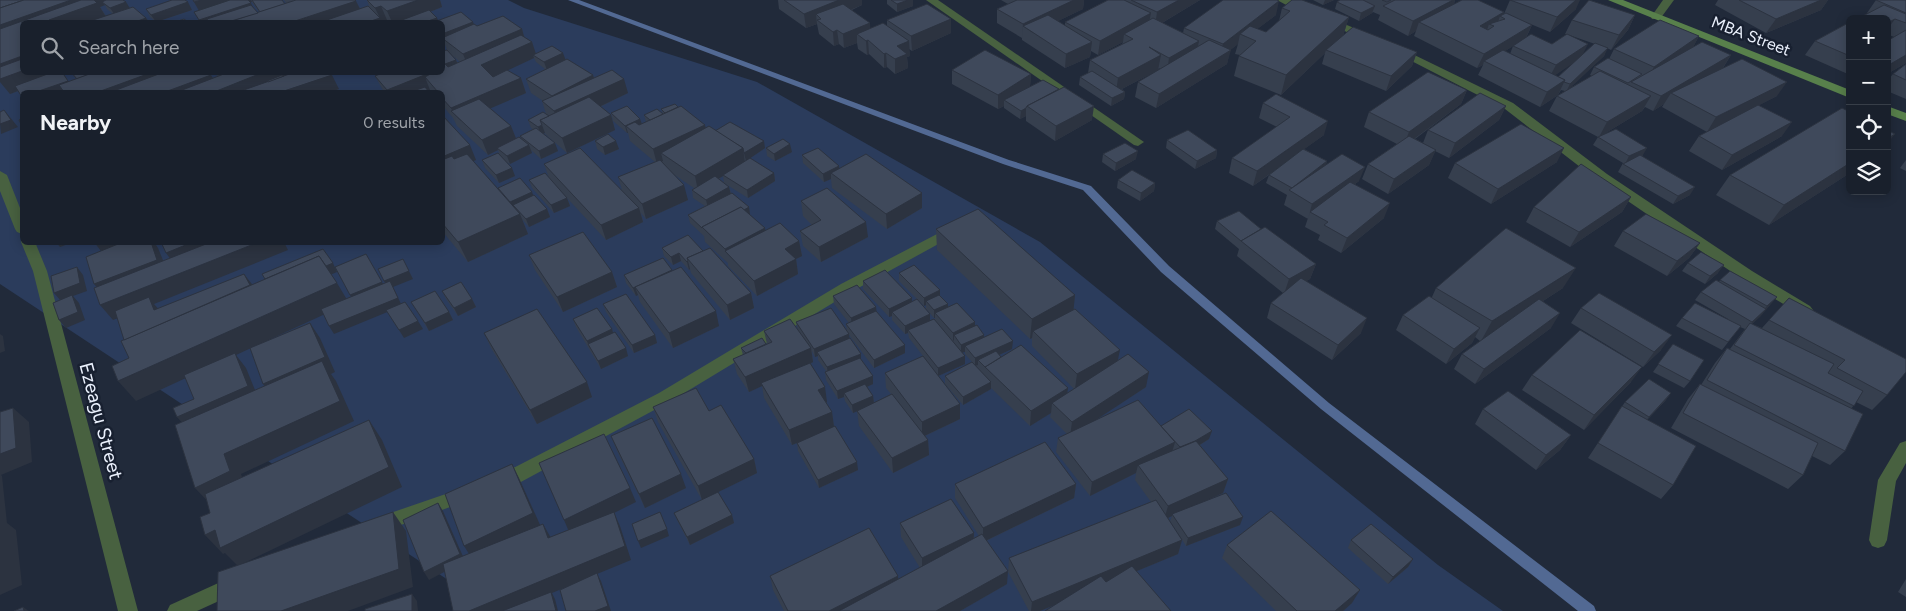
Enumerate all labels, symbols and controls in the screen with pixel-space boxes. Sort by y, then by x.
street label: MBA Street [1709,12,1793,60]
map controls [1846,15,1891,195]
button: + [1846,15,1891,60]
search box [20,20,445,75]
icon: search [38,34,66,62]
text: Search here [78,36,180,59]
button: − [1846,60,1891,105]
button: locate [1846,105,1891,150]
text: Nearby [40,110,111,135]
text: 0 results [363,113,425,132]
button: layers [1846,150,1891,195]
street label: Ezeagu Street [74,360,128,482]

